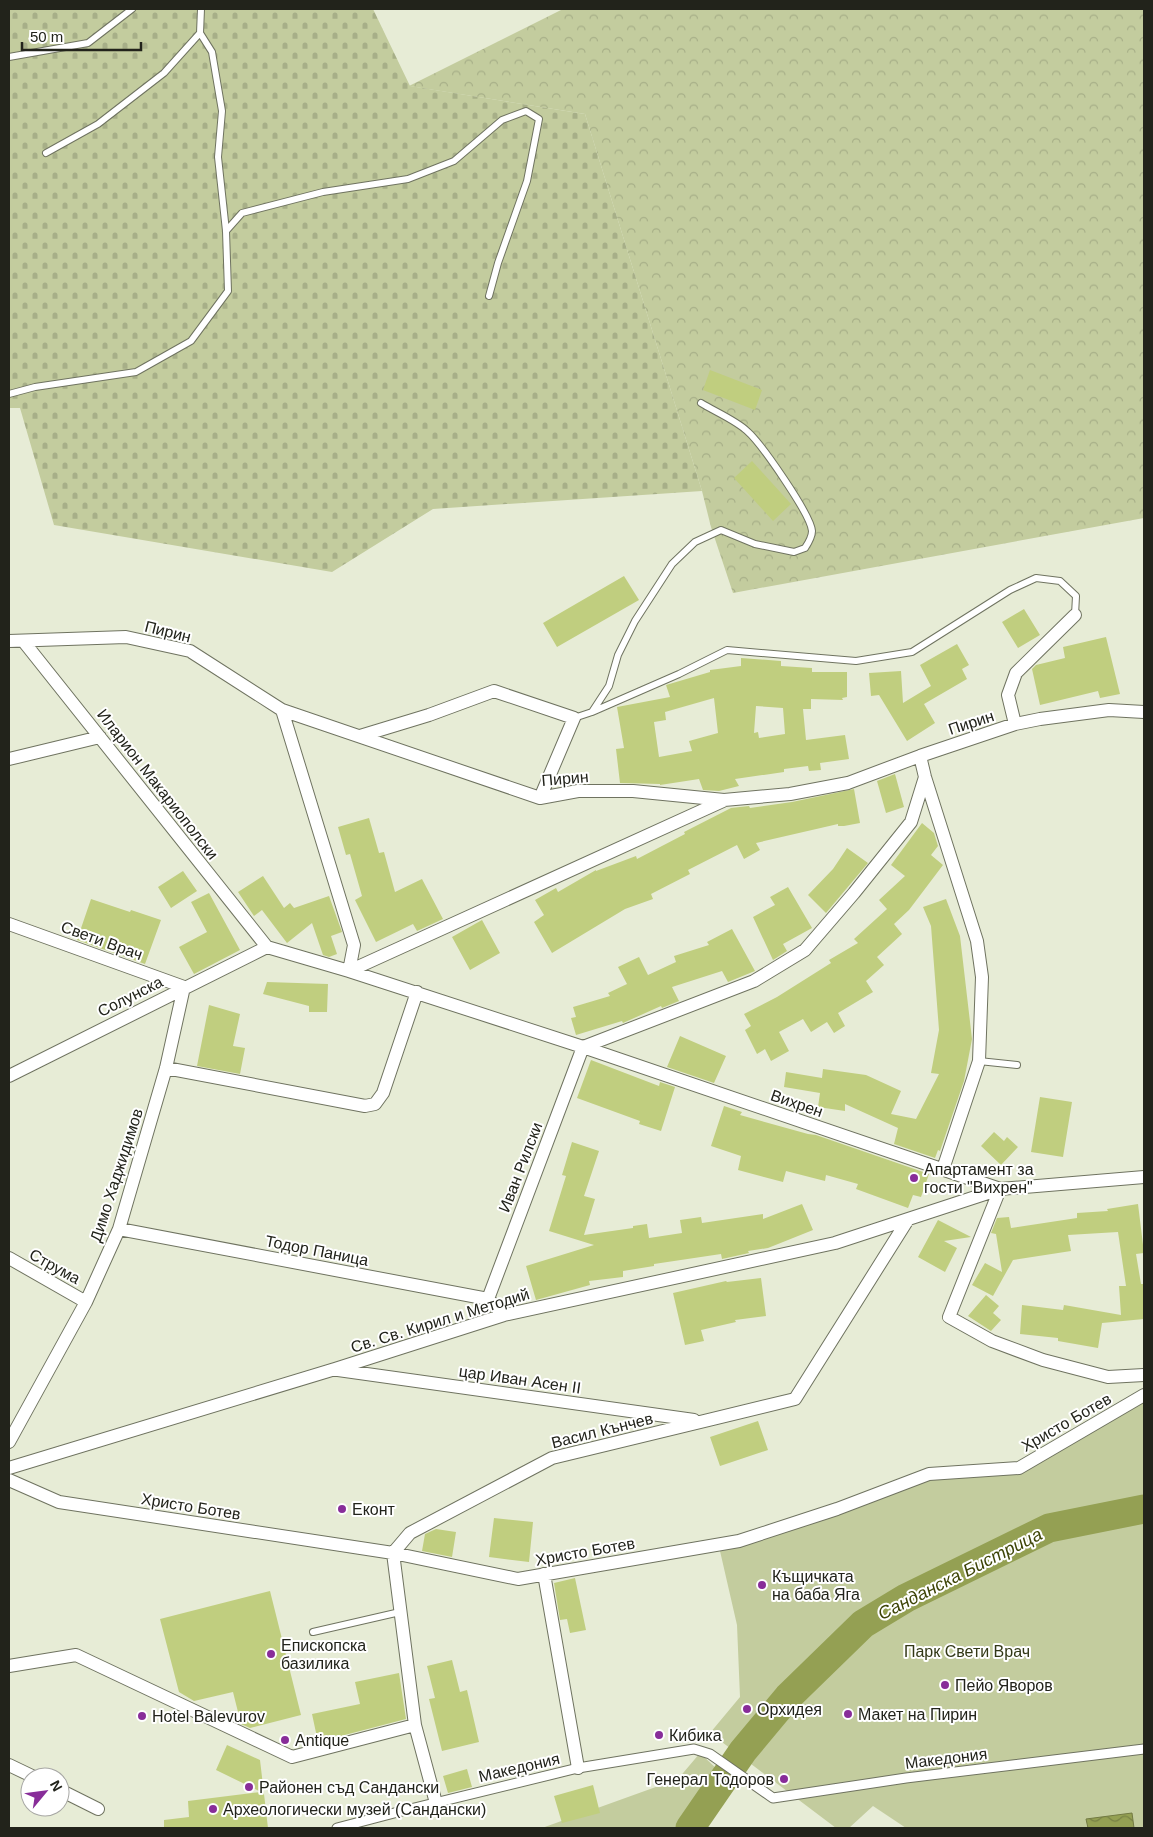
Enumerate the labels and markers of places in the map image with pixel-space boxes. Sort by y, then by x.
place label: Апартамент за гости "Вихрен" [924,1161,1034,1196]
marker: Апартамент за гости "Вихрен" [908,1172,920,1184]
place label: Еконт [352,1501,396,1518]
marker: Еконт [336,1503,348,1515]
place label: Къщичката на баба Яга [772,1568,860,1603]
marker: Къщичката на баба Яга [756,1579,768,1591]
place label: Епископска базилика [281,1637,366,1672]
marker: Епископска базилика [265,1648,277,1660]
place label: Пейо Яворов [955,1677,1053,1694]
marker: Пейо Яворов [939,1679,951,1691]
place label: Орхидея [757,1701,822,1718]
marker: Орхидея [741,1703,753,1715]
place label: Макет на Пирин [858,1706,977,1723]
place label: Hotel Balevurov [152,1708,265,1725]
marker: Макет на Пирин [842,1708,854,1720]
marker: Hotel Balevurov [136,1710,148,1722]
place label: Кибика [669,1727,722,1744]
marker: Кибика [653,1729,665,1741]
place label: Antique [295,1732,349,1749]
marker: Antique [279,1734,291,1746]
place label: Генерал Тодоров [647,1771,774,1788]
marker: Генерал Тодоров [778,1773,790,1785]
place label: Районен съд Сандански [259,1779,439,1796]
marker: Районен съд Сандански [243,1781,255,1793]
place label: Археологически музей (Сандански) [223,1801,486,1818]
marker: Археологически музей (Сандански) [207,1803,219,1815]

